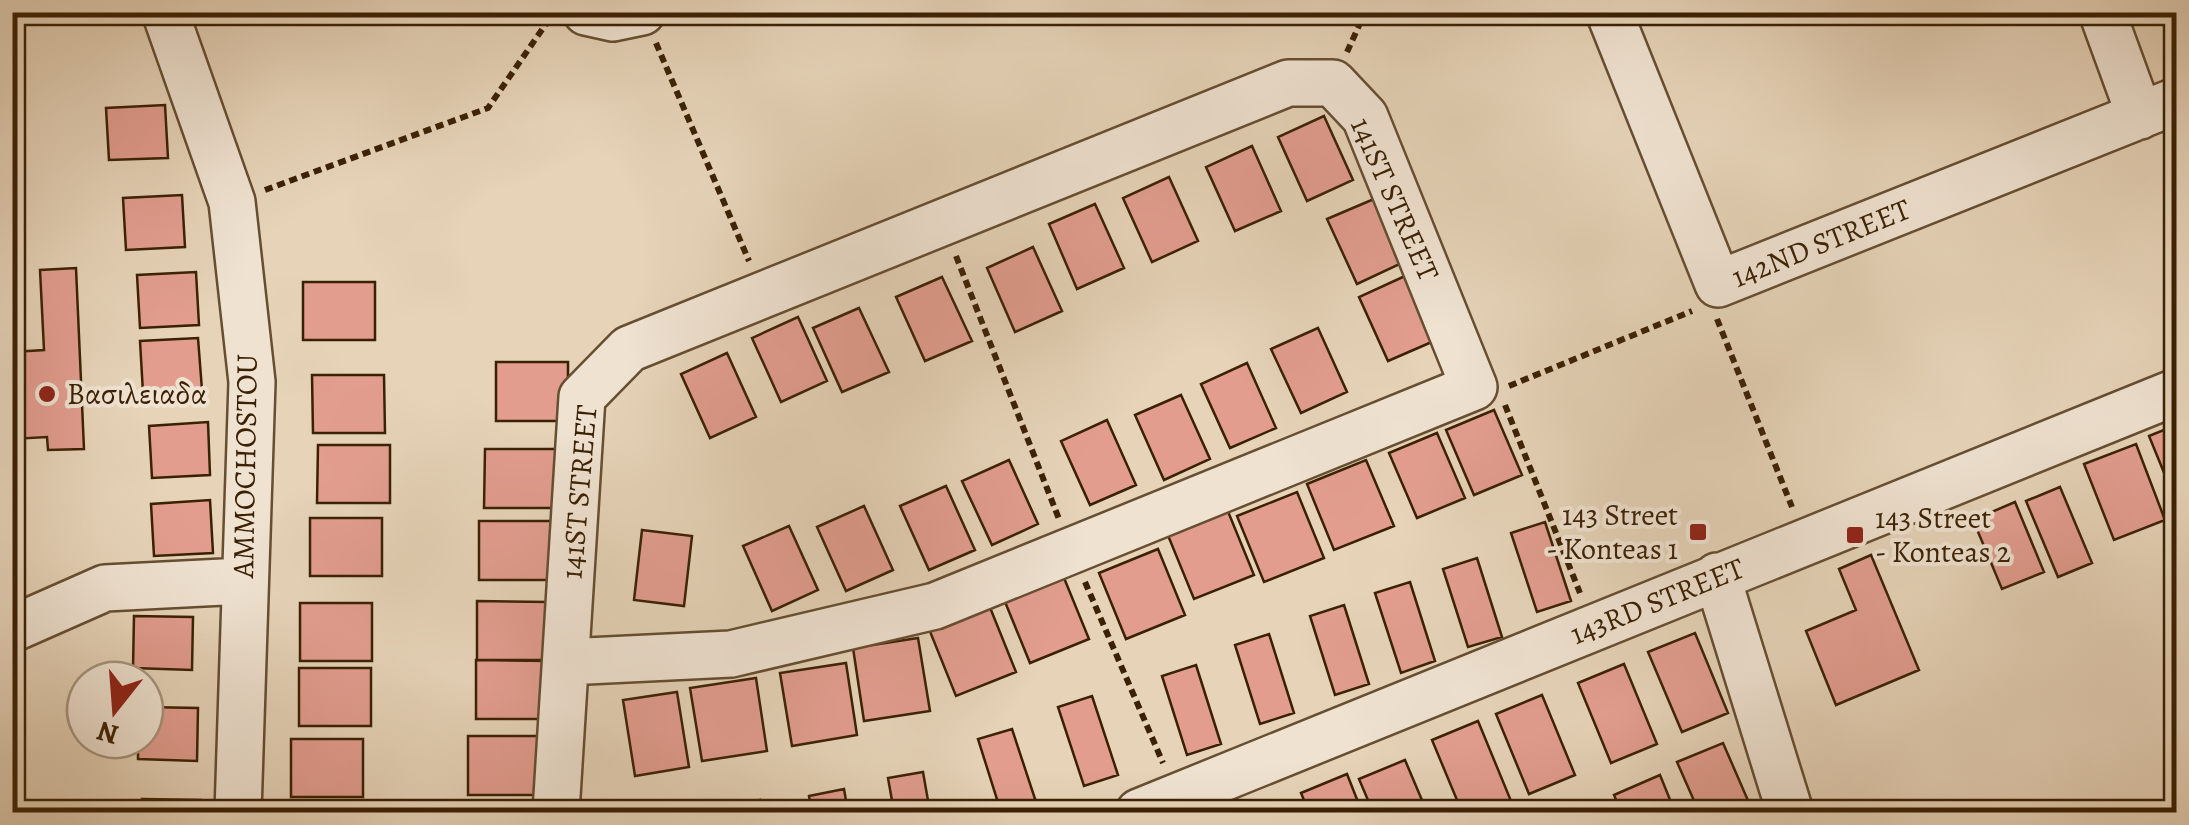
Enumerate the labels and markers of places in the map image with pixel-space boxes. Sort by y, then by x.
place label: Βασιλειαδα [67,374,207,414]
marker: Βασιλειαδα [36,383,58,405]
place label: 143 Street - Konteas 1 [1546,495,1678,569]
place label: 143 Street - Konteas 2 [1875,498,2011,572]
marker: 143 Street - Konteas 1 [1687,521,1709,543]
marker: 143 Street - Konteas 2 [1844,524,1866,546]

